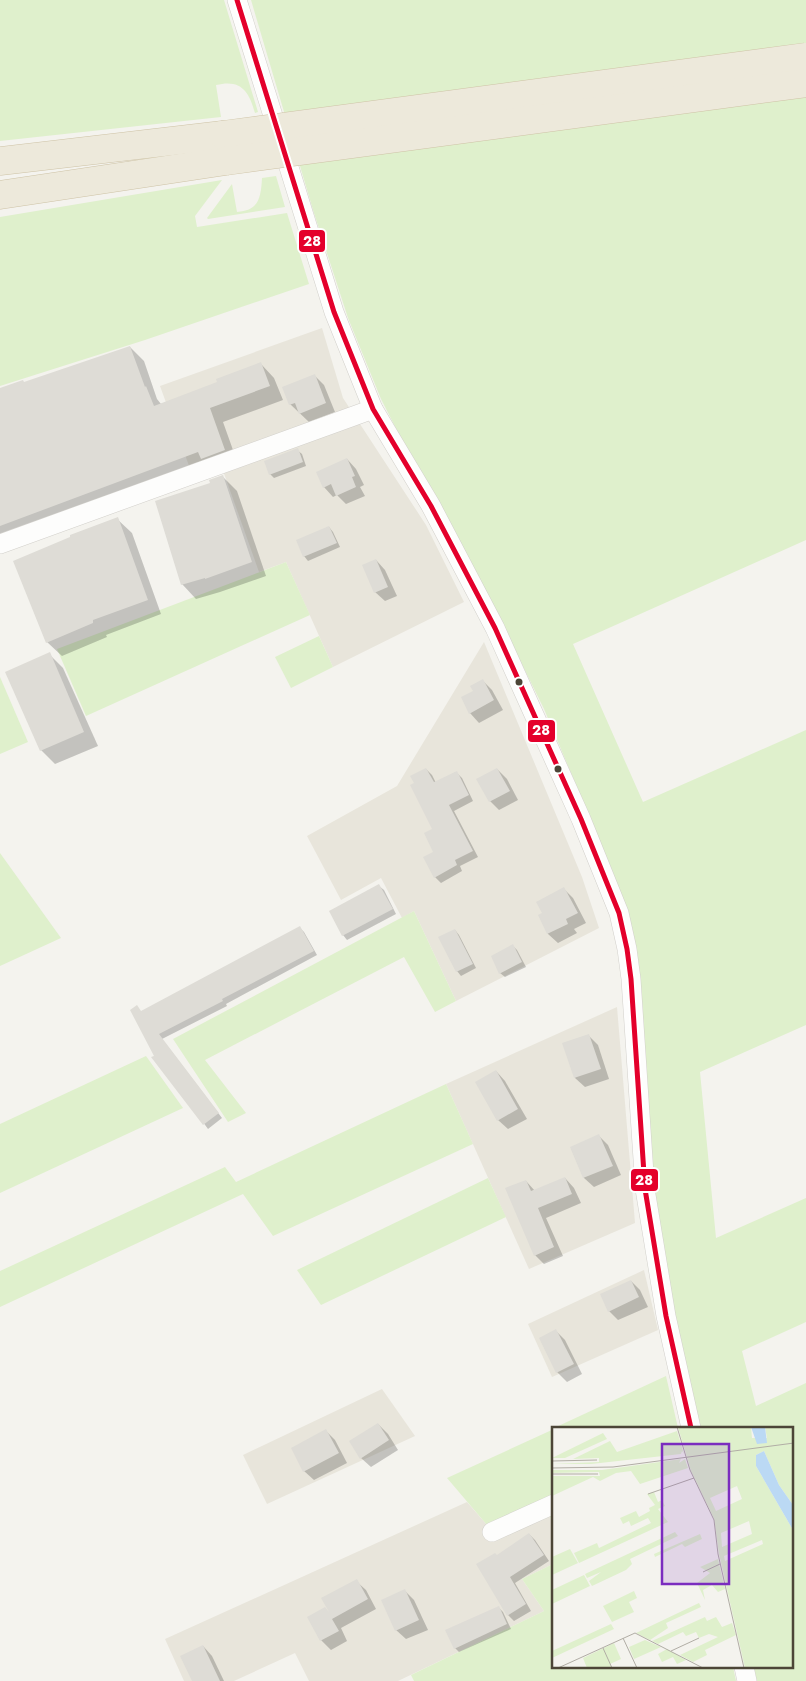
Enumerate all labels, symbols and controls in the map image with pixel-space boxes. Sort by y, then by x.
line badge: 28 [298,229,326,253]
text: 28 [303,231,321,251]
unlabelled marker [514,677,524,687]
line badge: 28 [527,719,556,743]
text: 28 [532,720,550,740]
unlabelled marker [553,764,563,774]
line badge: 28 [630,1168,659,1192]
text: 28 [635,1170,653,1190]
inset map [552,1427,794,1668]

